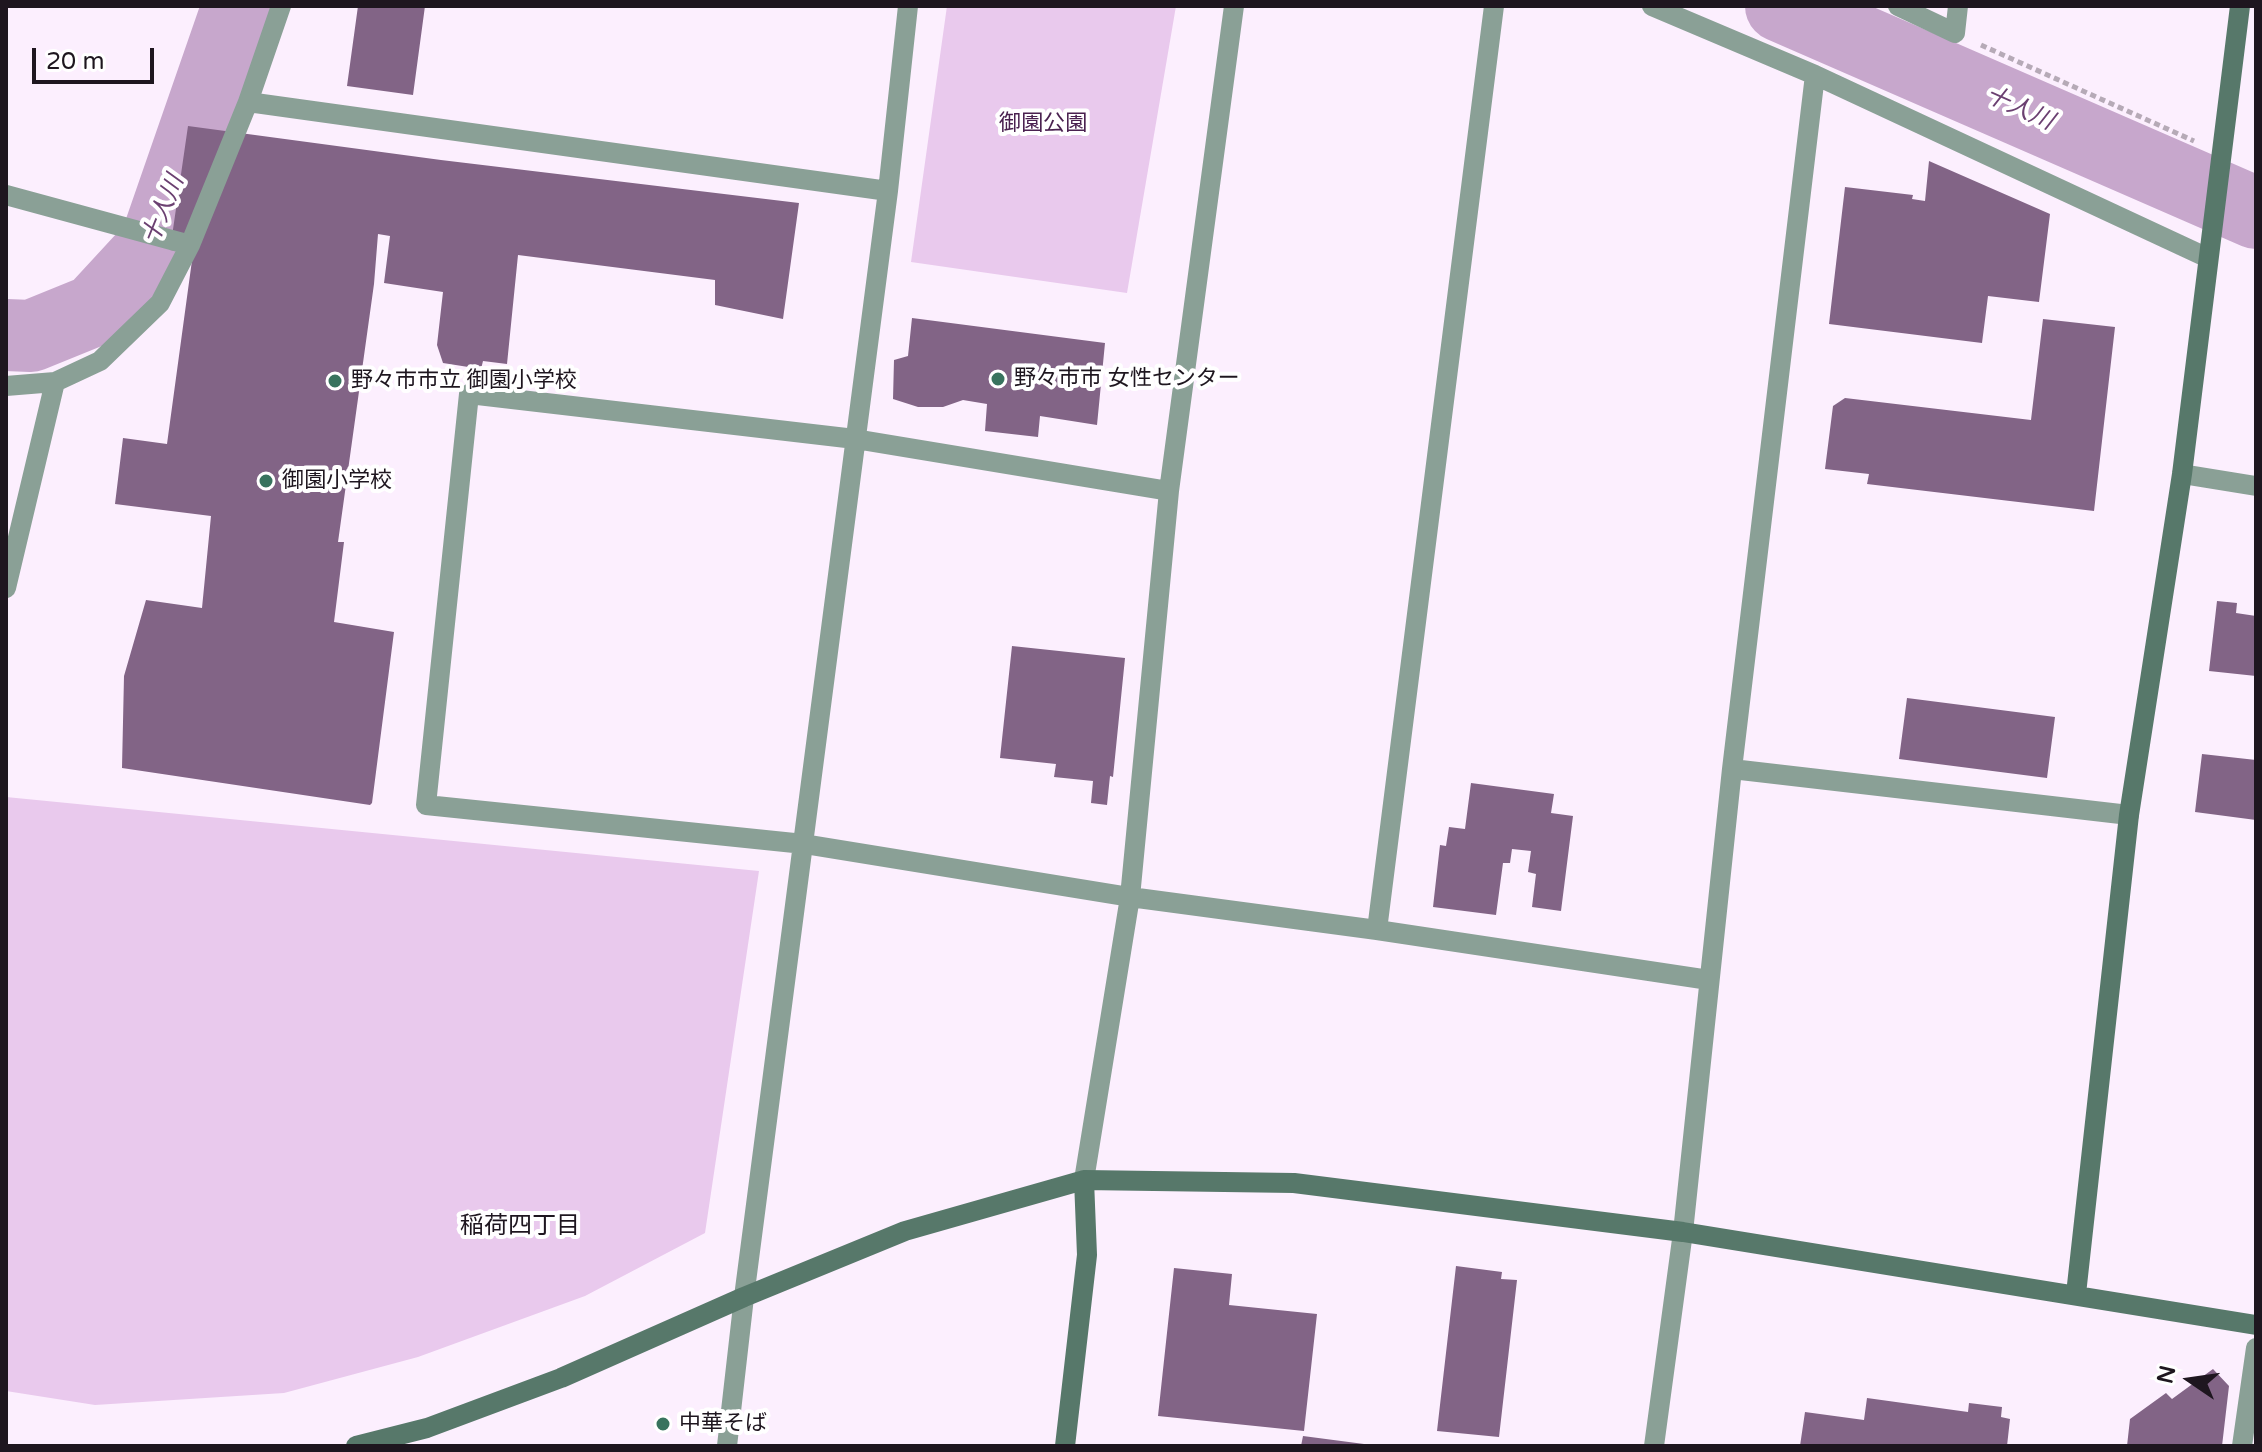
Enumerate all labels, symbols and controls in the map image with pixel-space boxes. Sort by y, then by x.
scale bar [36,32,158,82]
text: 20 m [46,47,104,76]
water label: 十人川 [1980,81,2058,137]
park label: 御園公園 [999,111,1087,137]
water label: 十人川 [137,171,191,249]
place label: 野々市市 女性センター [1014,366,1240,392]
place label: 野々市市立 御園小学校 [351,368,577,394]
marker: 野々市市 女性センター [989,370,1007,388]
marker: 野々市市立 御園小学校 [326,372,344,390]
place label: 御園小学校 [282,468,392,494]
marker: 御園小学校 [257,472,275,490]
district label: 稲荷四丁目 [460,1213,580,1241]
north arrow [2150,1340,2230,1420]
text: N [2152,1363,2181,1386]
place label: 中華そば [679,1411,767,1437]
marker: 中華そば [654,1415,672,1433]

